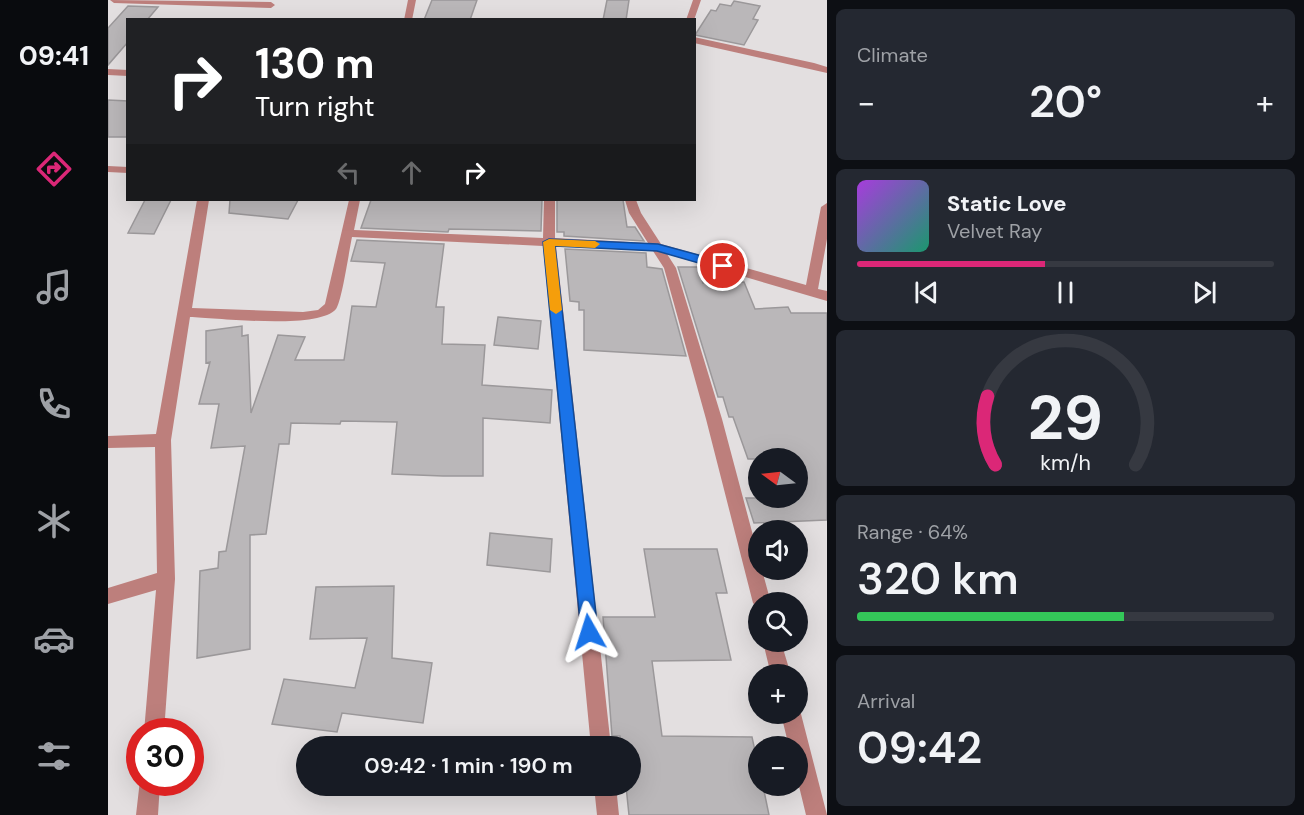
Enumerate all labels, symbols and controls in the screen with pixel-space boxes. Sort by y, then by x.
text: 130 m [255,36,375,91]
text: 09:41 [19,38,89,73]
icon: right [156,42,234,120]
text: Climate [857,42,928,68]
text: 20° [1029,72,1102,131]
text: − [857,81,875,124]
text: + [1256,81,1274,124]
text: Turn right [255,89,375,124]
icon: directions [33,148,75,190]
icon: left [332,156,365,189]
icon: ahead [395,156,428,189]
icon: right [458,156,491,189]
text: Static Love [947,189,1067,218]
text: Velvet Ray [947,218,1042,244]
pin [697,240,748,291]
icon: arrive [706,249,739,282]
icon: music [33,266,75,308]
icon: previous [910,276,943,309]
icon: pause [1049,276,1082,309]
icon: next [1188,276,1221,309]
text: 29 [1028,377,1103,458]
icon: phone [33,383,75,425]
north arrow [748,448,808,508]
map controls [748,448,808,796]
text: km/h [1040,449,1091,477]
icon: climate [33,500,75,542]
text: Range · 64% [857,519,968,545]
button: sound [748,520,808,580]
text: 320 km [857,549,1019,608]
button: search [748,592,808,652]
position arrow [557,600,621,664]
icon: car [33,618,75,660]
button: + [748,664,808,724]
text: Arrival [857,688,915,714]
speed limit sign: 30 [126,718,204,796]
text: 09:42 [857,718,982,777]
icon: filters [33,735,75,777]
button: − [748,736,808,796]
text: 09:42 · 1 min · 190 m [364,751,573,780]

